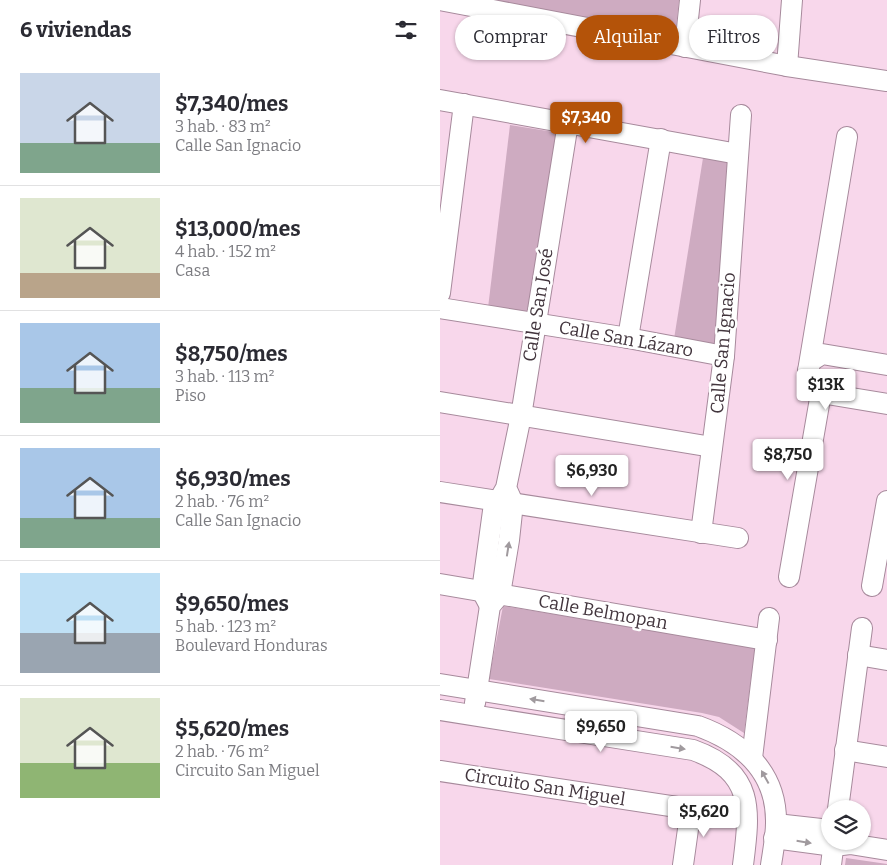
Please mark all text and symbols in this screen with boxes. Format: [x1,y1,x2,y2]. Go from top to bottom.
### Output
chip: Comprar [455,15,566,60]
chip: Alquilar [576,15,679,60]
chip: Filtros [689,15,778,60]
icon: filters [392,16,420,44]
text: 6 viviendas [20,17,132,43]
text: $7,340/mes [175,91,288,117]
icon: home [60,93,120,153]
pin: $7,340 [545,102,627,144]
text: $7,340 [561,108,611,127]
text: 3 hab. · 83 m² [175,117,271,136]
text: Calle San Ignacio [175,136,301,155]
text: $13,000/mes [175,216,301,242]
icon: home [60,218,120,278]
text: 4 hab. · 152 m² [175,242,276,261]
street label: Calle San José [518,247,558,363]
text: Casa [175,261,210,280]
street label: Calle San Ignacio [706,271,740,415]
street label: Calle San Lázaro [557,316,695,362]
text: $8,750/mes [175,341,288,367]
icon: home [60,343,120,403]
text: 3 hab. · 113 m² [175,367,274,386]
pin: $13K [796,368,856,411]
text: $13K [808,375,844,394]
text: Piso [175,386,206,405]
pin: $8,750 [747,438,829,481]
text: $8,750 [763,445,813,464]
pin: $6,930 [551,454,633,497]
text: $6,930 [566,461,618,480]
text: $6,930/mes [175,466,291,492]
icon: home [60,468,120,528]
text: 2 hab. · 76 m² [175,492,269,511]
text: Calle San Ignacio [175,511,301,530]
one-way arrow [504,540,512,556]
street label: Calle Belmopan [537,590,670,634]
text: $9,650/mes [175,591,289,617]
icon: home [60,593,120,653]
text: 5 hab. · 123 m² [175,617,276,636]
text: Boulevard Honduras [175,636,328,655]
one-way arrow [529,695,545,703]
pin: $9,650 [560,710,642,753]
text: $5,620/mes [175,716,289,742]
text: $9,650 [576,717,626,736]
icon: home [60,718,120,778]
text: 2 hab. · 76 m² [175,742,269,761]
one-way arrow [671,744,687,752]
text: Circuito San Miguel [175,761,320,780]
street label: Circuito San Miguel [463,763,627,811]
one-way arrow [760,771,769,784]
pin: $5,620 [663,796,745,838]
map controls [821,800,871,850]
button: layers [821,800,871,850]
text: $5,620 [679,802,729,821]
one-way arrow [796,838,812,846]

